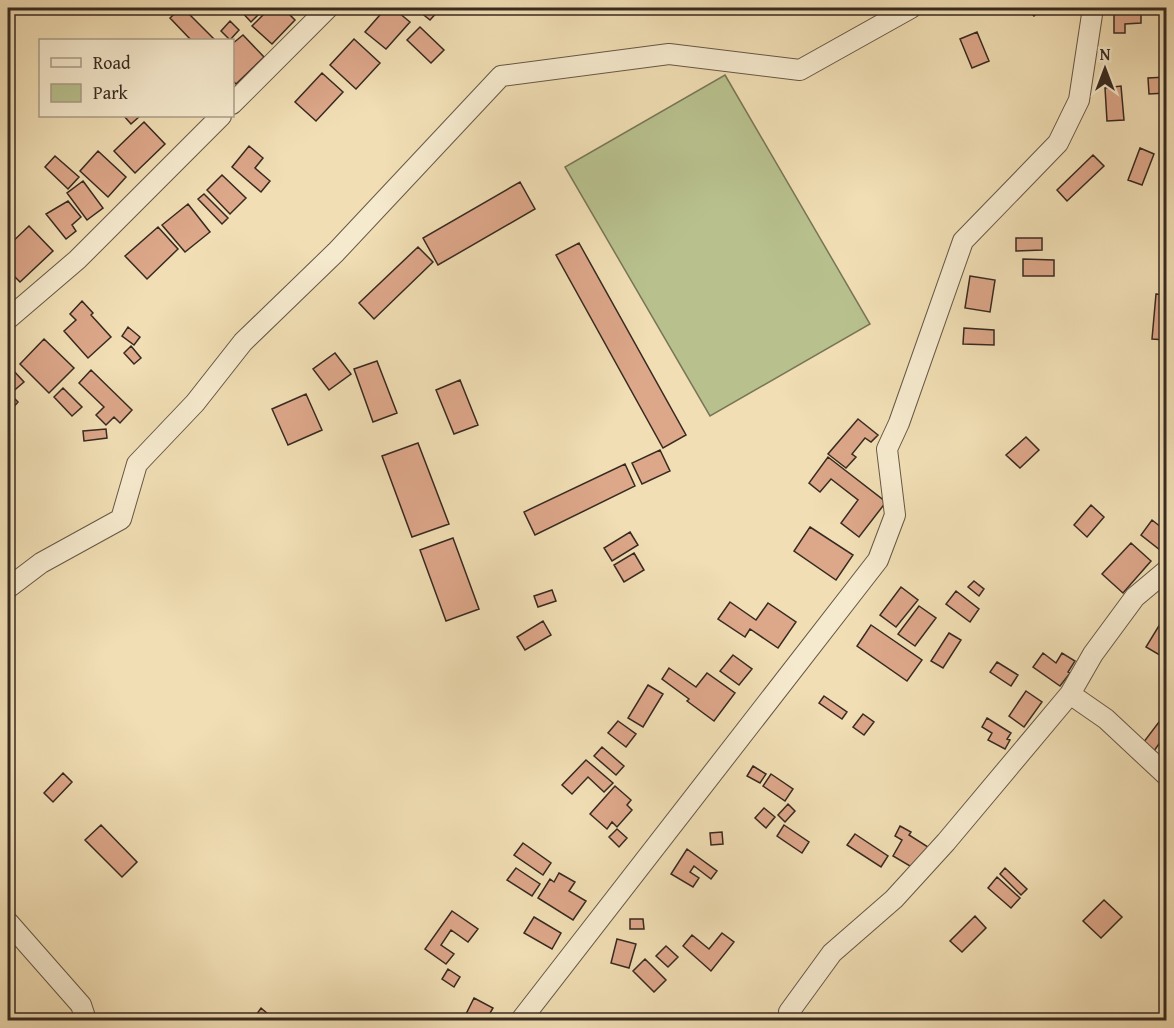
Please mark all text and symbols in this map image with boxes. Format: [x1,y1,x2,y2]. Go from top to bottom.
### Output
legend [39,39,234,117]
north arrow [1075,39,1135,99]
text: N [1100,42,1111,66]
text: Road [93,49,131,76]
text: Park [93,79,129,106]

